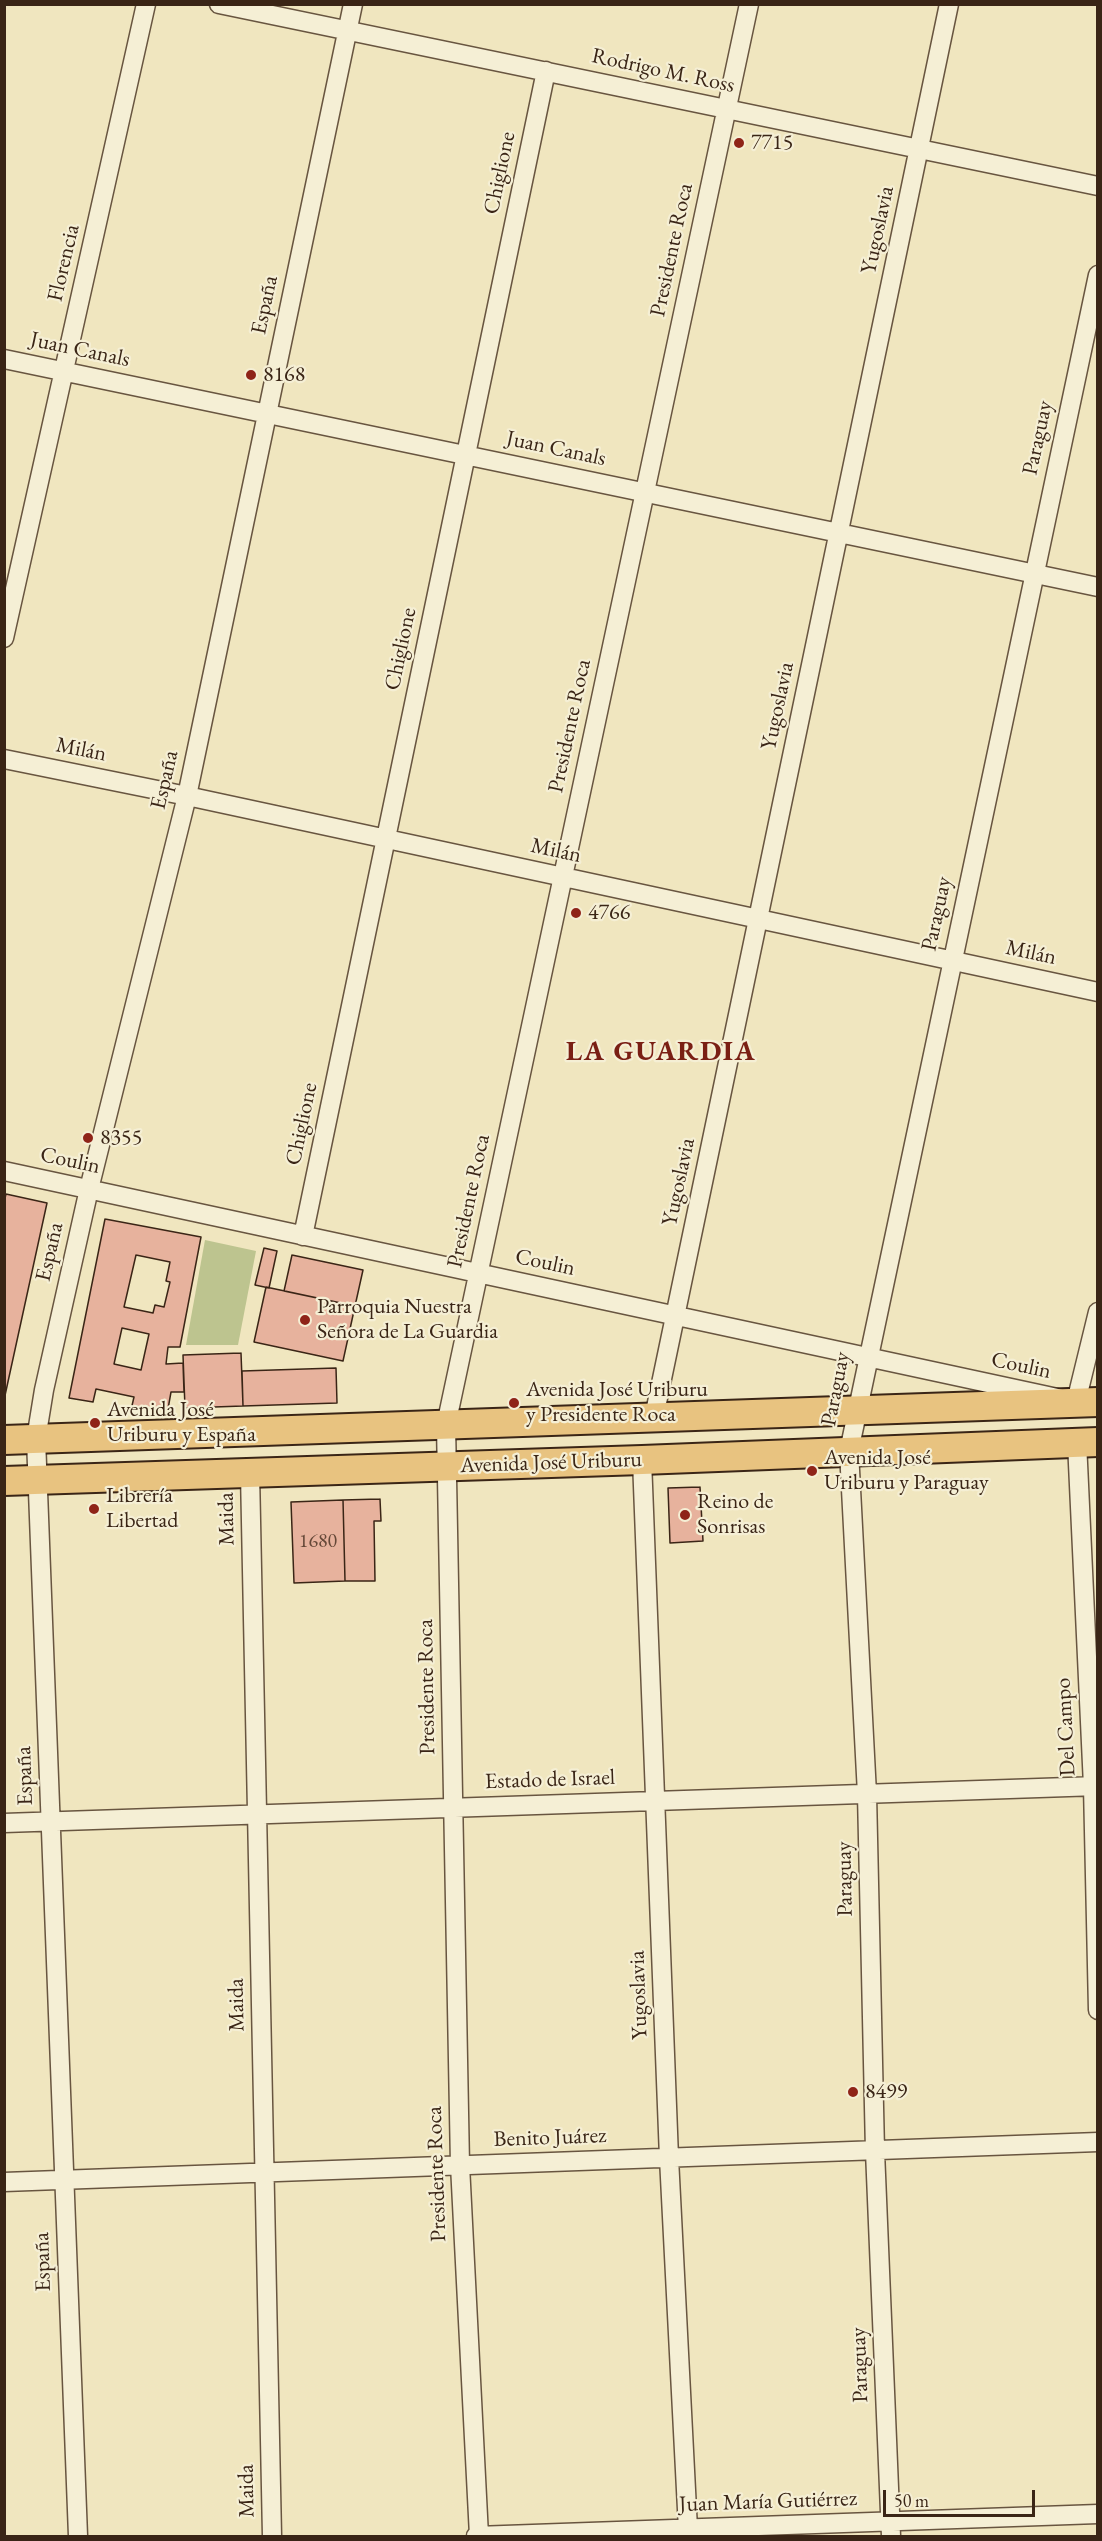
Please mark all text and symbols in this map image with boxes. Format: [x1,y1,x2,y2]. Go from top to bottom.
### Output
street label: Rodrigo M. Ross [589,43,737,99]
street label: Chiglione [478,129,522,217]
place label: 7715 [751,130,793,156]
marker: 7715 [732,136,746,150]
street label: Presidente Roca [645,181,699,319]
street label: Yugoslavia [856,184,900,276]
street label: Florencia [42,222,86,304]
street label: España [246,273,284,337]
street label: Juan Canals [28,327,132,373]
place label: 8168 [263,362,305,388]
marker: 8168 [244,368,258,382]
street label: Paraguay [1017,398,1059,478]
street label: Juan Canals [504,426,608,472]
street label: Chiglione [379,605,423,693]
street label: Presidente Roca [543,657,597,795]
street label: Yugoslavia [756,660,800,752]
street label: Milán [54,732,108,768]
street label: España [145,748,185,812]
street label: Milán [528,833,584,869]
street label: Paraguay [916,874,958,954]
place label: 4766 [588,900,630,926]
marker: 4766 [569,906,583,920]
street label: Milán [1003,935,1059,971]
district label: LA GUARDIA [566,1035,756,1069]
street label: Chiglione [280,1080,324,1168]
place label: 8355 [100,1125,142,1151]
marker: 8355 [81,1131,95,1145]
street label: Presidente Roca [442,1132,496,1270]
street label: Yugoslavia [657,1136,701,1228]
street label: Coulin [38,1142,102,1180]
street label: España [30,1220,70,1284]
street label: Coulin [513,1244,577,1282]
place label: Parroquia Nuestra Señora de La Guardia [317,1294,498,1346]
marker: Parroquia Nuestra Señora de La Guardia [298,1313,312,1327]
street label: Coulin [989,1347,1053,1385]
street label: Paraguay [816,1350,856,1428]
place label: Avenida José Uriburu y Presidente Roca [526,1377,708,1428]
marker: Avenida José Uriburu y Presidente Roca [507,1396,521,1410]
place label: Avenida José Uriburu y España [107,1397,256,1448]
marker: Avenida José Uriburu y España [88,1416,102,1430]
place label: Avenida José Uriburu y Paraguay [824,1445,989,1496]
street label: Avenida José Uriburu [460,1447,642,1479]
marker: Avenida José Uriburu y Paraguay [805,1464,819,1478]
place label: Librería Libertad [106,1483,178,1534]
place label: Reino de Sonrisas [697,1489,773,1540]
street label: Maida [213,1492,241,1546]
marker: Librería Libertad [87,1502,101,1516]
marker: Reino de Sonrisas [678,1508,692,1522]
house number: 1680 [299,1530,337,1554]
street label: Presidente Roca [413,1619,441,1755]
street label: Del Campo [1050,1677,1082,1777]
street label: España [11,1746,39,1806]
street label: Estado de Israel [484,1765,616,1795]
street label: Paraguay [831,1841,859,1917]
street label: Yugoslavia [624,1950,654,2040]
street label: Maida [223,1978,251,2032]
place label: 8499 [865,2079,907,2105]
marker: 8499 [846,2085,860,2099]
street label: Presidente Roca [421,2106,453,2242]
street label: Benito Juárez [493,2123,607,2153]
street label: España [29,2232,57,2292]
street label: Paraguay [845,2327,875,2403]
street label: Maida [233,2464,261,2518]
scale bar [886,2478,1038,2516]
street label: Juan María Gutiérrez [679,2486,857,2518]
text: 50 m [894,2489,929,2512]

